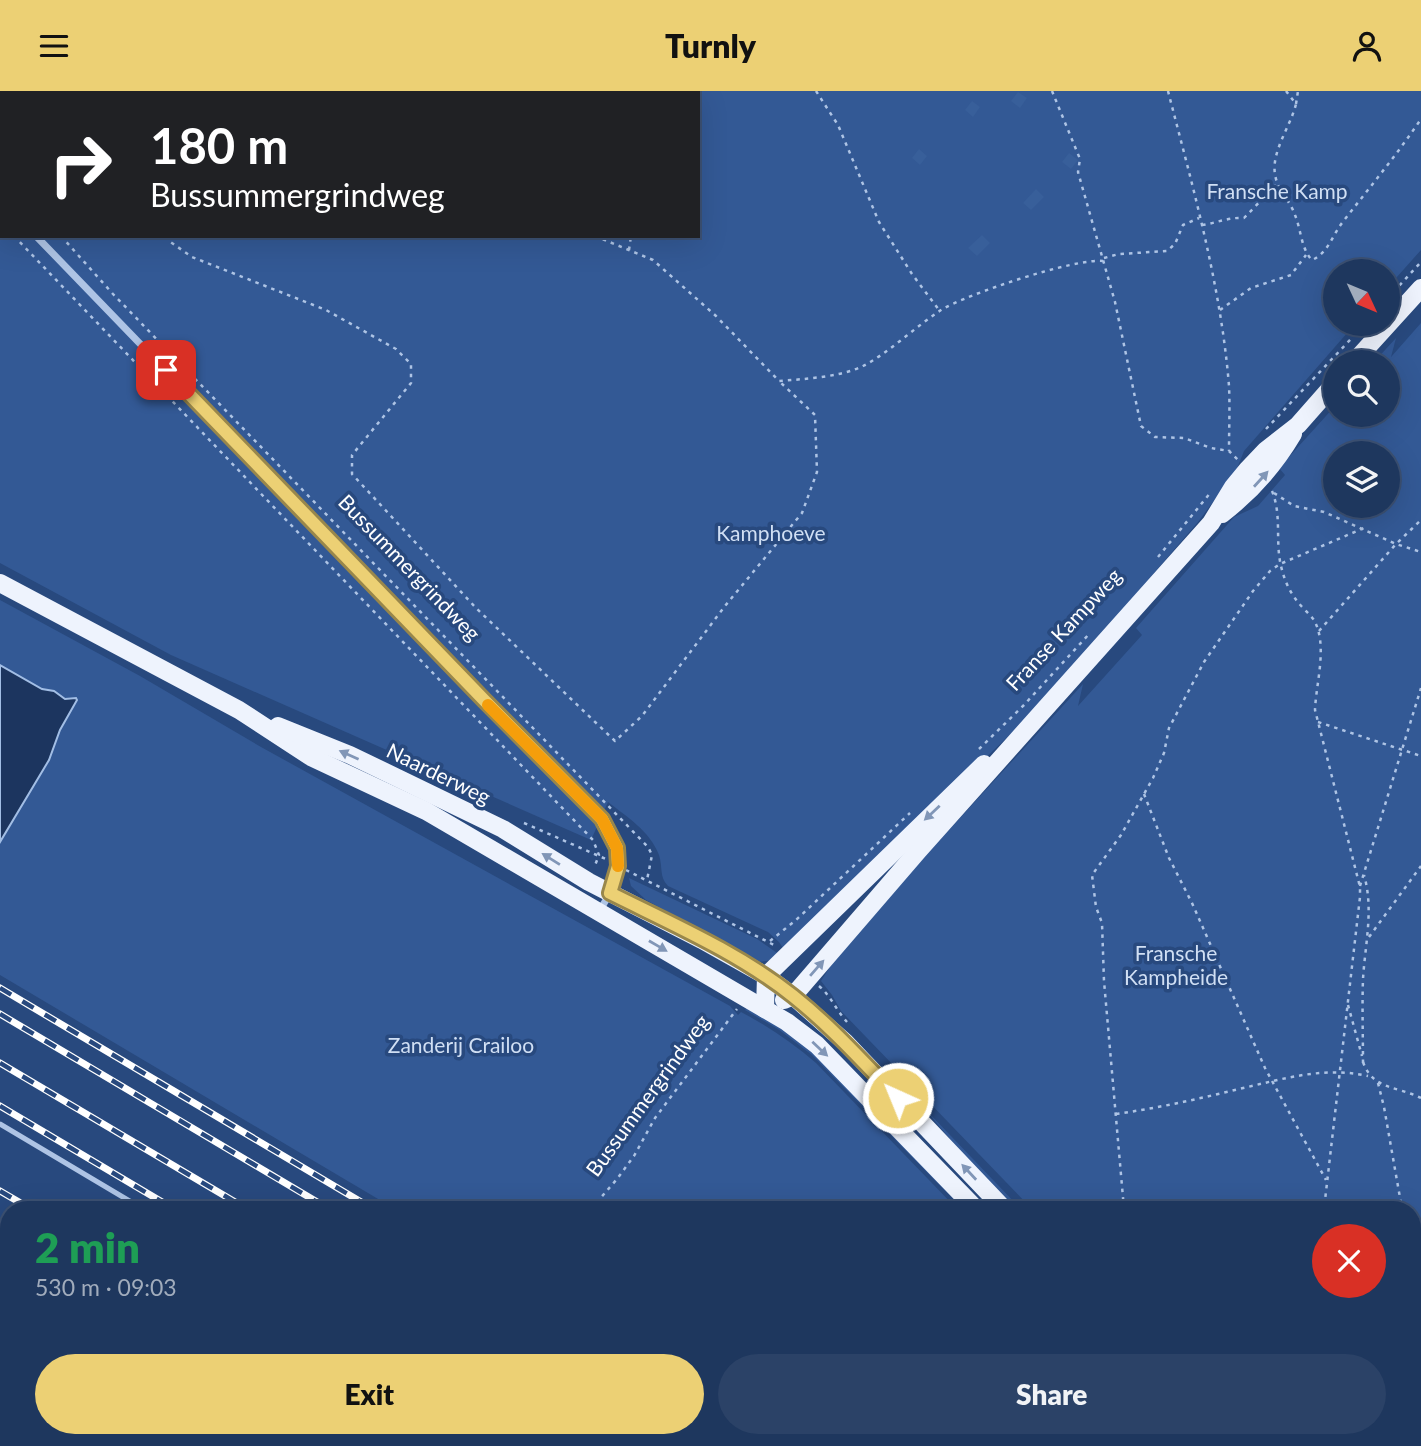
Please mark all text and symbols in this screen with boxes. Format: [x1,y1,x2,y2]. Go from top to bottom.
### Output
text: Turnly [665,26,756,65]
icon: menu [35,27,73,65]
icon: person [1348,27,1386,65]
text: 180 m [150,116,288,174]
icon: right [35,119,126,210]
text: Bussummergrindweg [150,175,445,214]
park label: Fransche Kamp [1206,178,1348,203]
north arrow [1323,259,1400,336]
map controls [1323,259,1400,518]
pin [136,340,196,400]
button: search [1323,350,1400,427]
icon: arrive [147,351,185,389]
button: layers [1323,441,1400,518]
one-way arrow [1253,470,1269,488]
street label: Bussummergrindweg [334,489,486,645]
park label: Kamphoeve [716,520,826,545]
street label: Franse Kampweg [1000,563,1126,695]
street label: Naarderweg [383,737,495,809]
one-way arrow [339,749,359,761]
one-way arrow [924,804,941,820]
one-way arrow [541,852,561,865]
one-way arrow [648,940,667,953]
park label: Fransche Kampheide [1124,940,1228,989]
one-way arrow [809,959,824,976]
street label: Bussummergrindweg [580,1009,714,1181]
park label: Zanderij Crailoo [388,1032,534,1057]
one-way arrow [811,1040,828,1056]
position arrow [861,1061,935,1135]
one-way arrow [961,1164,977,1181]
text: 2 min [35,1222,140,1272]
button: close [1312,1224,1386,1298]
text: 530 m · 09:03 [35,1273,177,1301]
button: Exit [35,1354,704,1434]
button: Share [718,1354,1386,1434]

